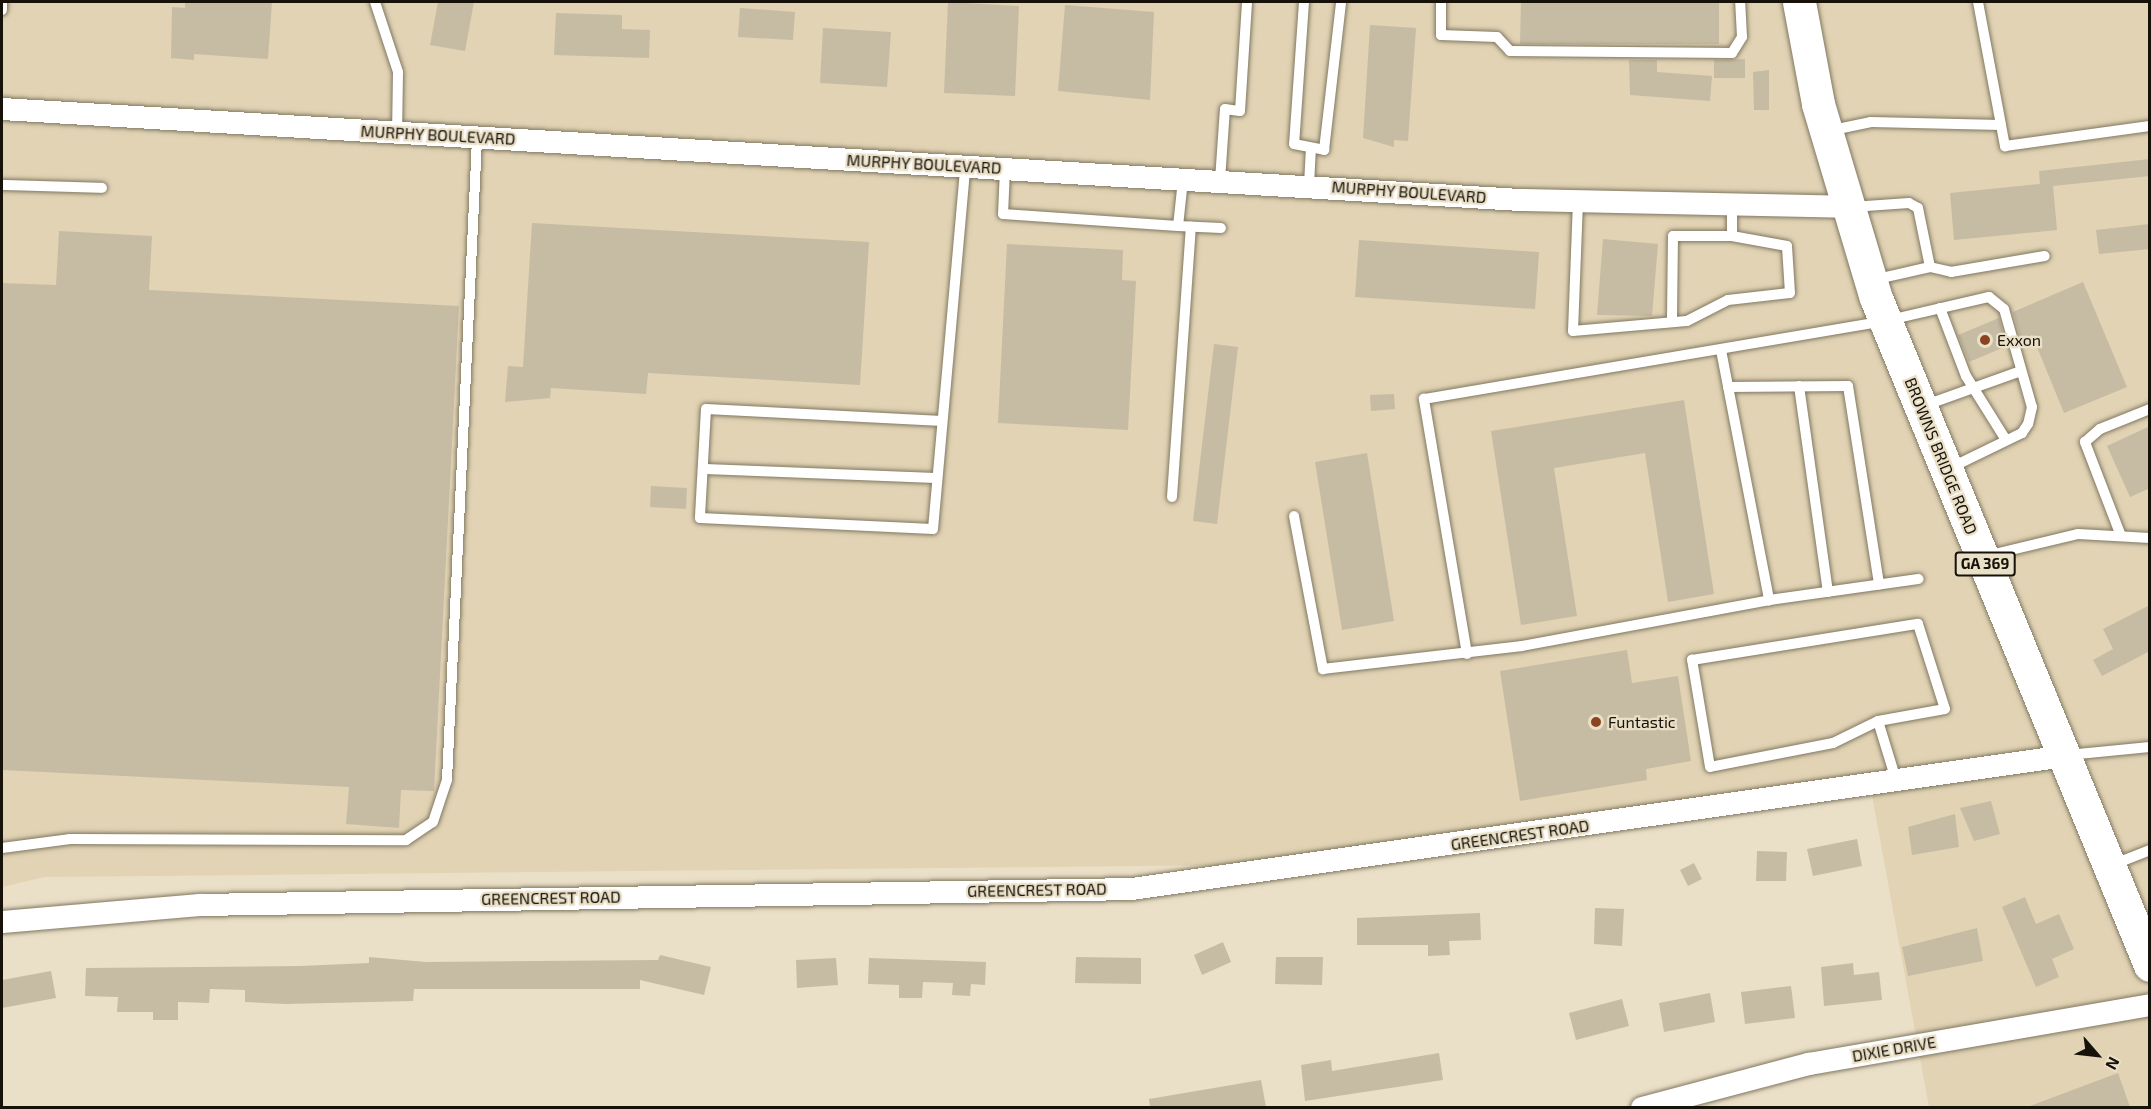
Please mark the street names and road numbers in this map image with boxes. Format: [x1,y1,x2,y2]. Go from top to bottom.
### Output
street label: MURPHY BOULEVARD [360,121,516,149]
street label: MURPHY BOULEVARD [846,150,1002,178]
street label: MURPHY BOULEVARD [1331,177,1487,207]
street label: BROWNS BRIDGE ROAD [1901,375,1981,537]
road number: GA 369 [1954,552,2016,576]
street label: GREENCREST ROAD [1449,816,1591,854]
street label: GREENCREST ROAD [967,879,1107,901]
street label: GREENCREST ROAD [481,887,621,909]
street label: DIXIE DRIVE [1851,1032,1937,1066]

